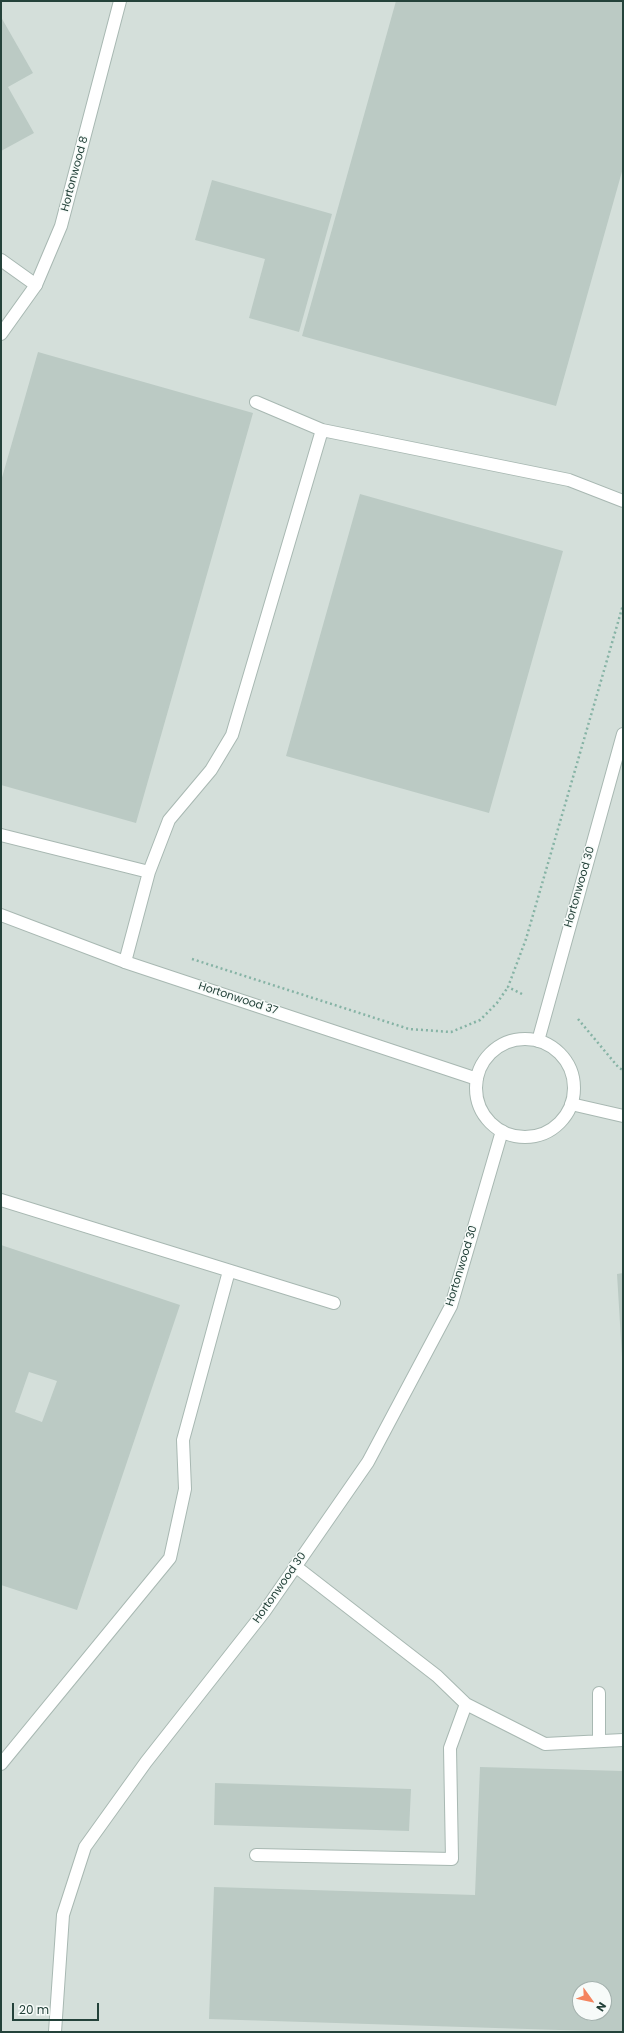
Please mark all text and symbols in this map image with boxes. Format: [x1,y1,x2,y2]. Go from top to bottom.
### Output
street label: Hortonwood 8 [59,135,91,213]
street label: Hortonwood 30 [562,845,598,929]
street label: Hortonwood 37 [197,980,279,1018]
street label: Hortonwood 30 [443,1224,481,1308]
street label: Hortonwood 30 [251,1550,309,1626]
north arrow [572,1981,612,2021]
scale bar [14,1995,101,2021]
text: N [592,1999,610,2015]
text: 20 m [19,2001,49,2018]

